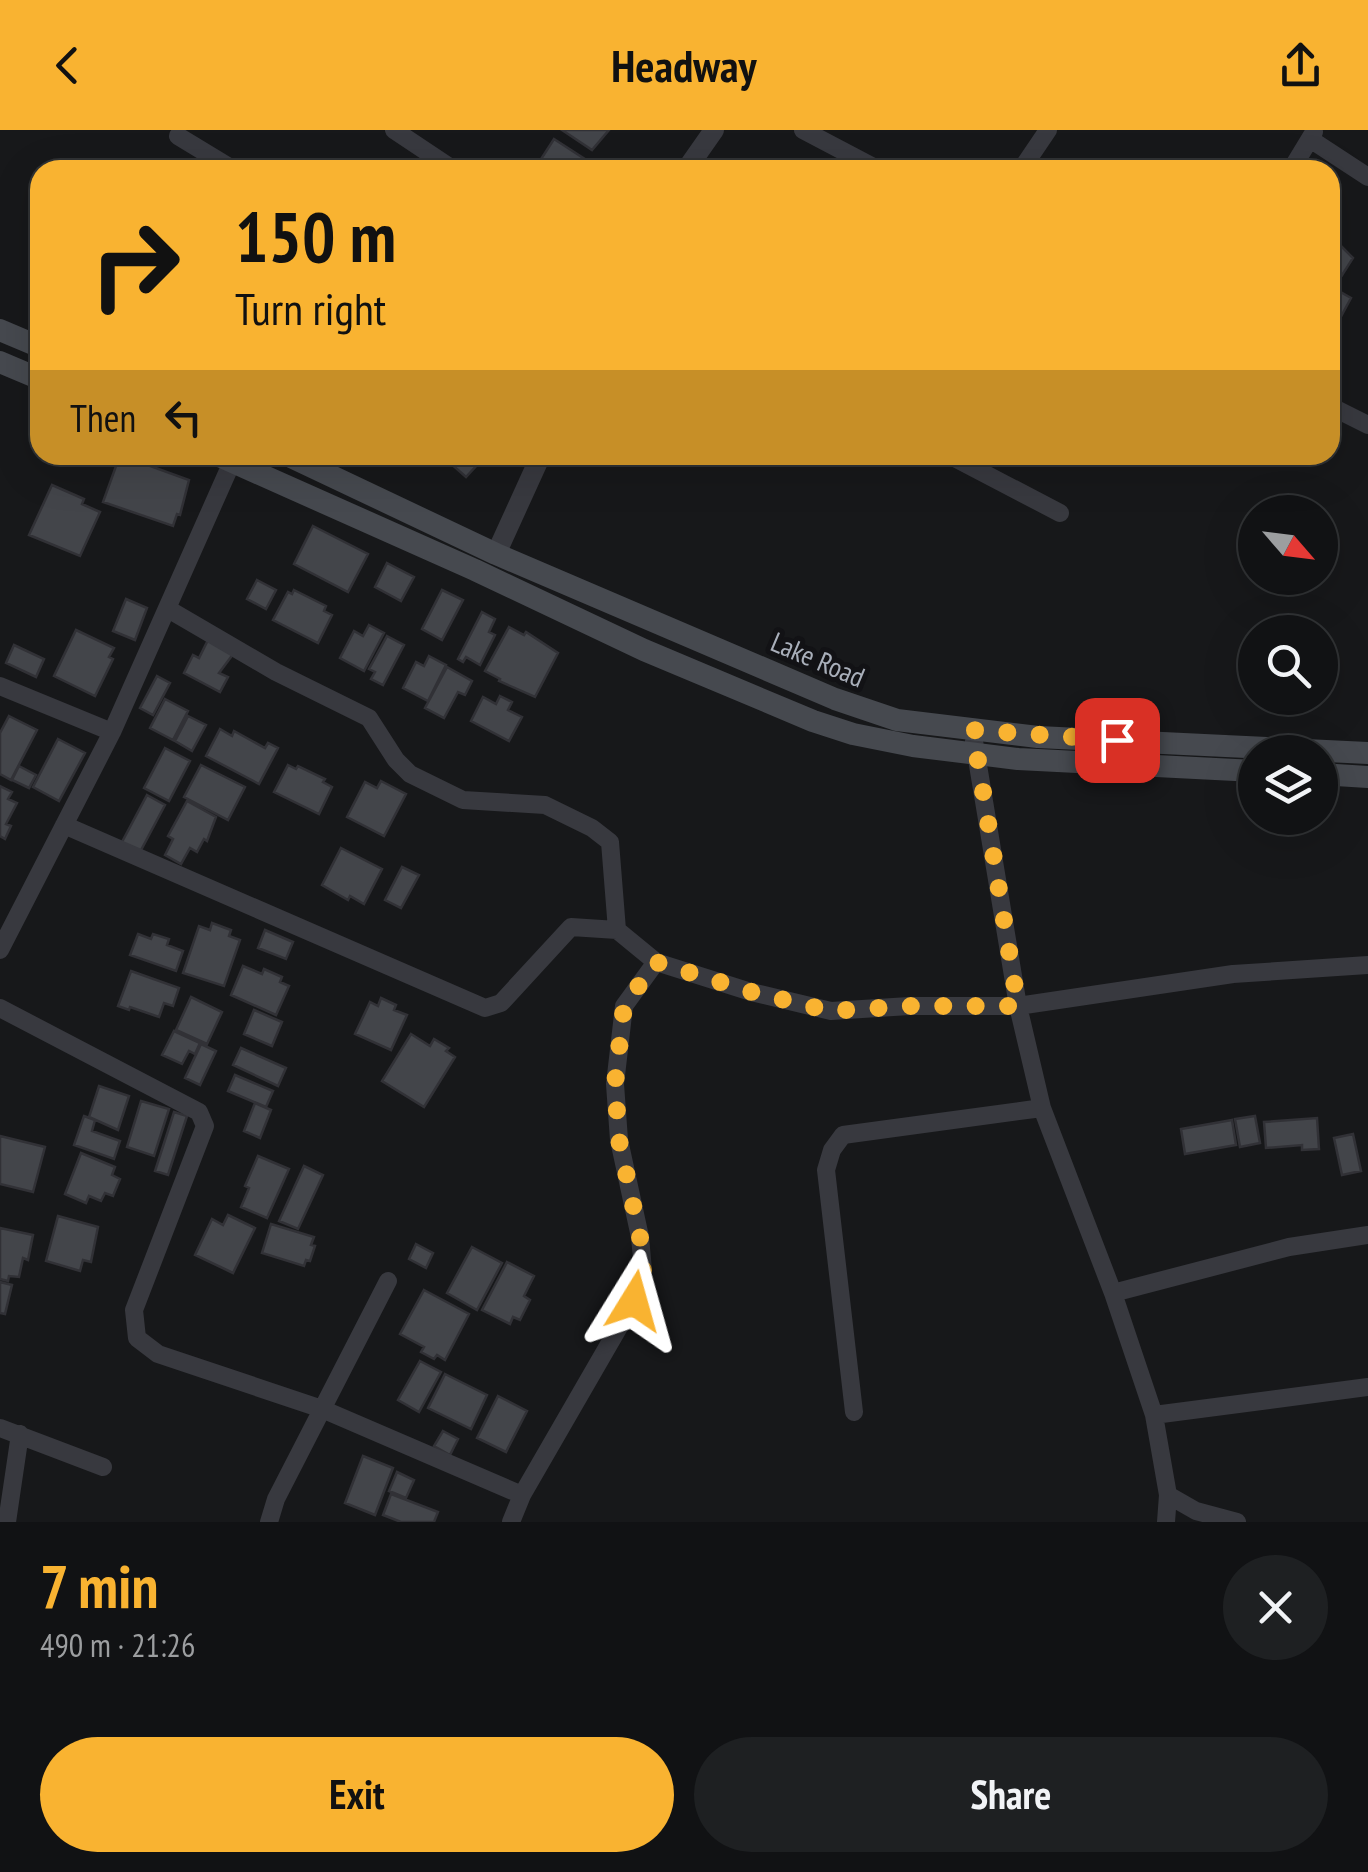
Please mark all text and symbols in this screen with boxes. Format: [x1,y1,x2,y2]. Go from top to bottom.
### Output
text: Headway [611,36,757,94]
icon: back [40,38,95,93]
icon: share [1273,38,1328,93]
text: 150 m [235,191,396,281]
icon: right [70,200,200,330]
text: Turn right [235,279,386,337]
icon: left [156,390,211,445]
text: Then [70,393,136,442]
north arrow [1238,495,1338,595]
map controls [1238,495,1338,835]
button: search [1238,615,1338,715]
street label: Lake Road [766,623,870,695]
pin [1075,698,1160,783]
icon: arrive [1090,713,1145,768]
button: layers [1238,735,1338,835]
position arrow [582,1249,686,1353]
text: 7 min [40,1547,159,1625]
button: close [1223,1555,1328,1660]
text: 490 m · 21:26 [40,1624,195,1666]
button: Exit [40,1737,674,1852]
button: Share [694,1737,1328,1852]

